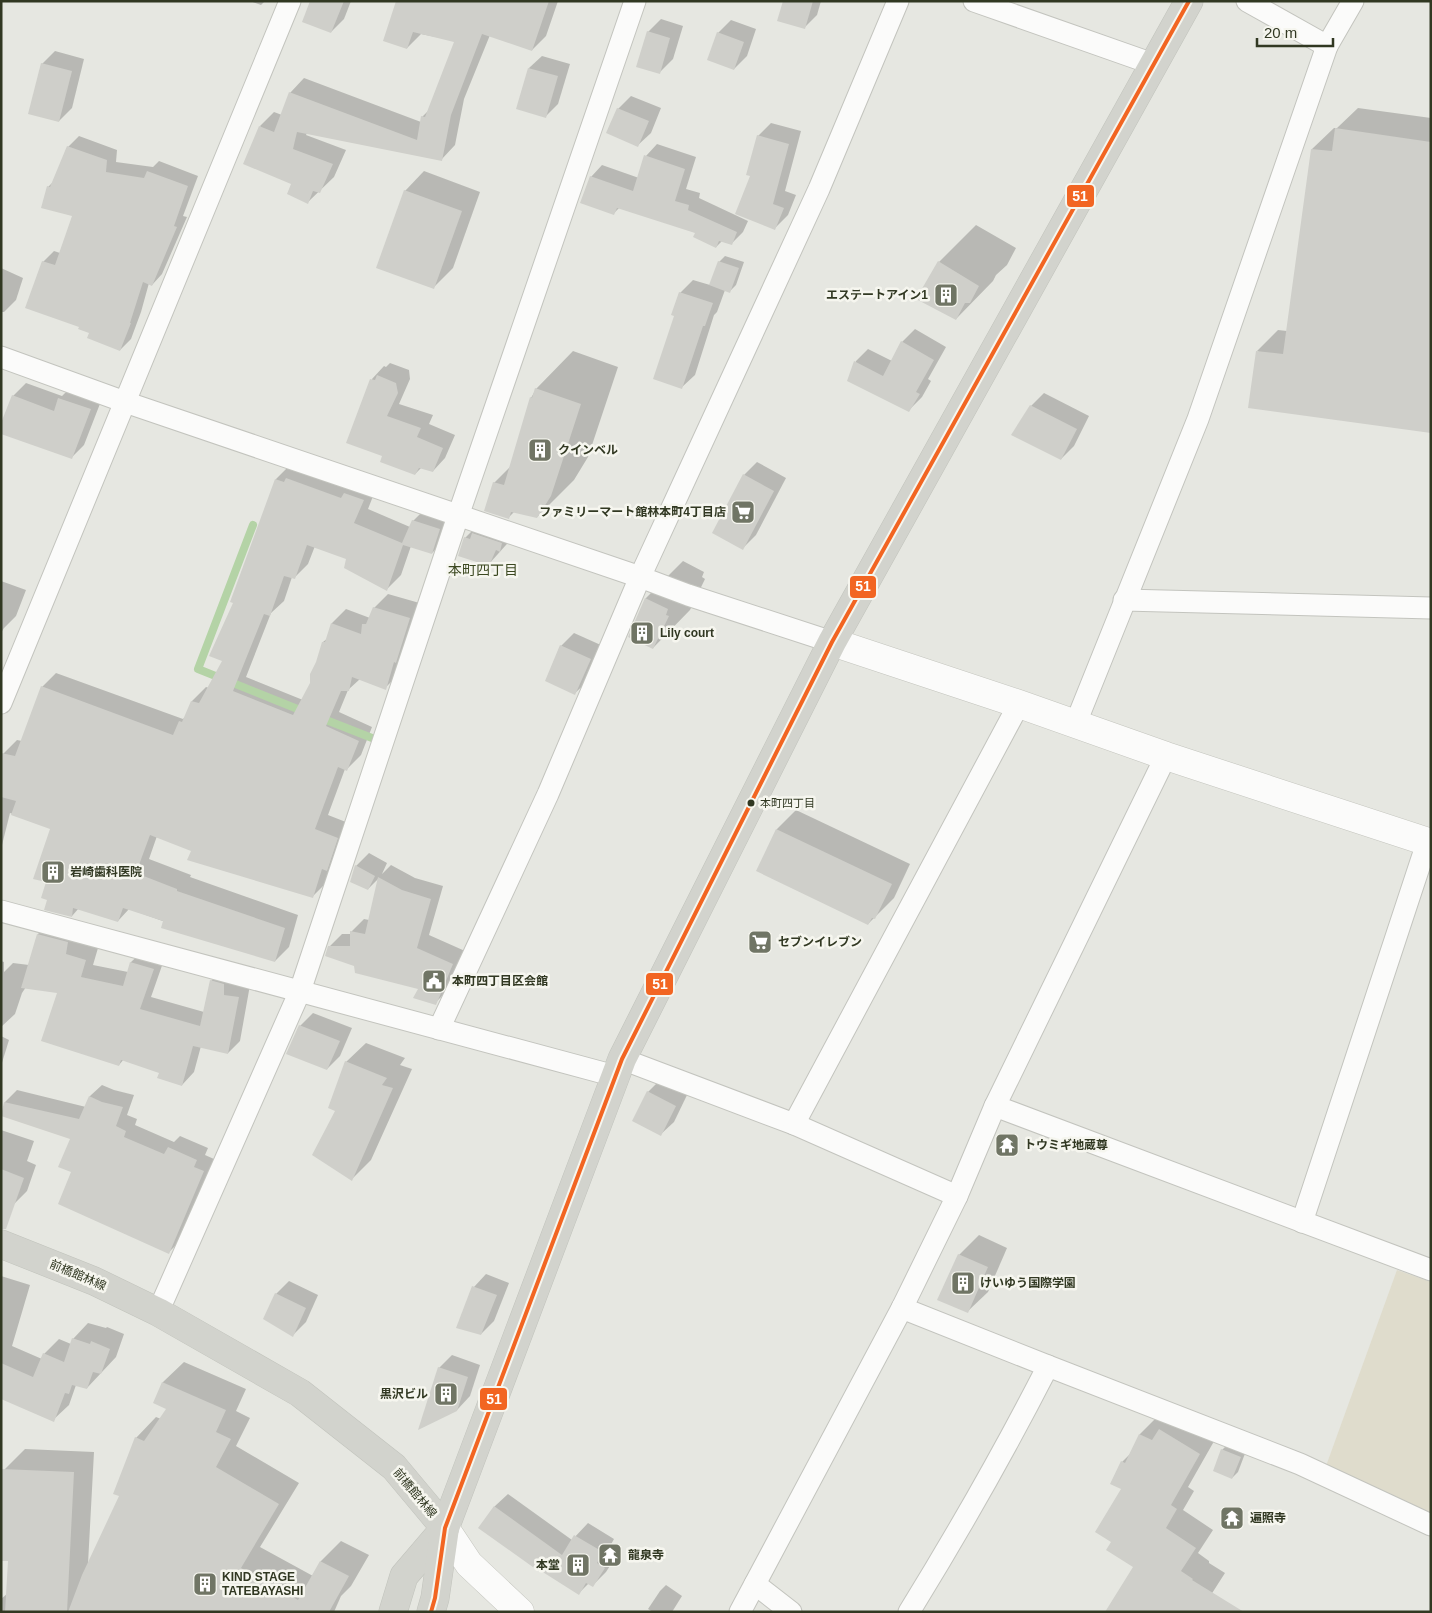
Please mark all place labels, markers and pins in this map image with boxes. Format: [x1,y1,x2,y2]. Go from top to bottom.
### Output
building icon: エステートアイン1 [933,282,959,308]
place label: エステートアイン1 [826,288,928,302]
building icon: クインベル [527,437,553,463]
place label: クインベル [558,443,618,457]
supermarket icon: ファミリーマート館林本町4丁目店 [730,499,756,525]
place label: ファミリーマート館林本町4丁目店 [539,505,726,519]
building icon: Lily court [629,620,655,646]
place label: Lily court [660,626,714,640]
place label: 本町四丁目 [760,797,815,809]
marker: 本町四丁目 [746,798,756,808]
building icon: 岩崎歯科医院 [40,859,66,885]
place label: 岩崎歯科医院 [70,865,142,879]
supermarket icon: セブンイレブン [747,929,773,955]
place label: セブンイレブン [778,935,862,949]
public building icon: 本町四丁目区会館 [421,968,447,994]
place label: 本町四丁目区会館 [452,974,548,988]
temple icon: トウミギ地蔵尊 [994,1132,1020,1158]
place label: トウミギ地蔵尊 [1024,1138,1108,1152]
building icon: けいゆう国際学園 [950,1270,976,1296]
place label: けいゆう国際学園 [980,1276,1076,1290]
building icon: 黒沢ビル [433,1381,459,1407]
place label: 黒沢ビル [380,1387,428,1401]
temple icon: 遍照寺 [1219,1505,1245,1531]
place label: 遍照寺 [1250,1511,1286,1525]
temple icon: 龍泉寺 [597,1542,623,1568]
place label: 龍泉寺 [628,1548,664,1562]
building icon: 本堂 [565,1552,591,1578]
place label: 本堂 [536,1558,560,1572]
place label: KIND STAGE TATEBAYASHI [222,1570,303,1598]
building icon: KIND STAGE TATEBAYASHI [192,1571,218,1597]

